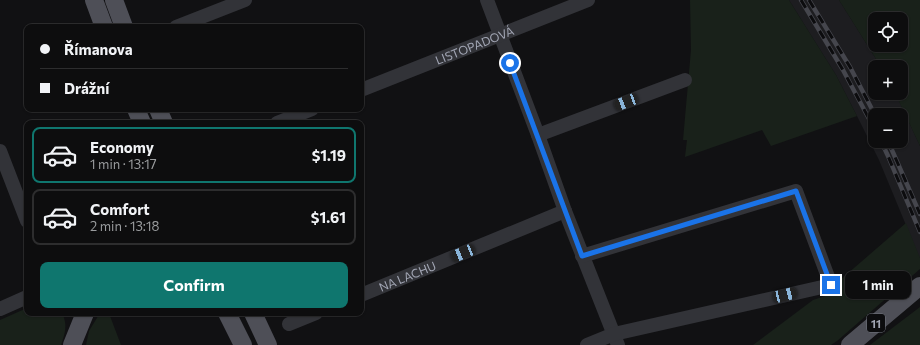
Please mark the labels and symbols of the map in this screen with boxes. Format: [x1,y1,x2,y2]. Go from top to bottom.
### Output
street label: LISTOPADOVÁ [433,23,516,67]
route start [501,54,519,72]
car [613,92,639,112]
car [450,243,476,263]
street label: NA LACHU [377,258,438,294]
callout: 1 min [845,271,911,299]
route end [822,276,840,294]
car [772,286,798,304]
road number: 11 [867,314,885,332]

